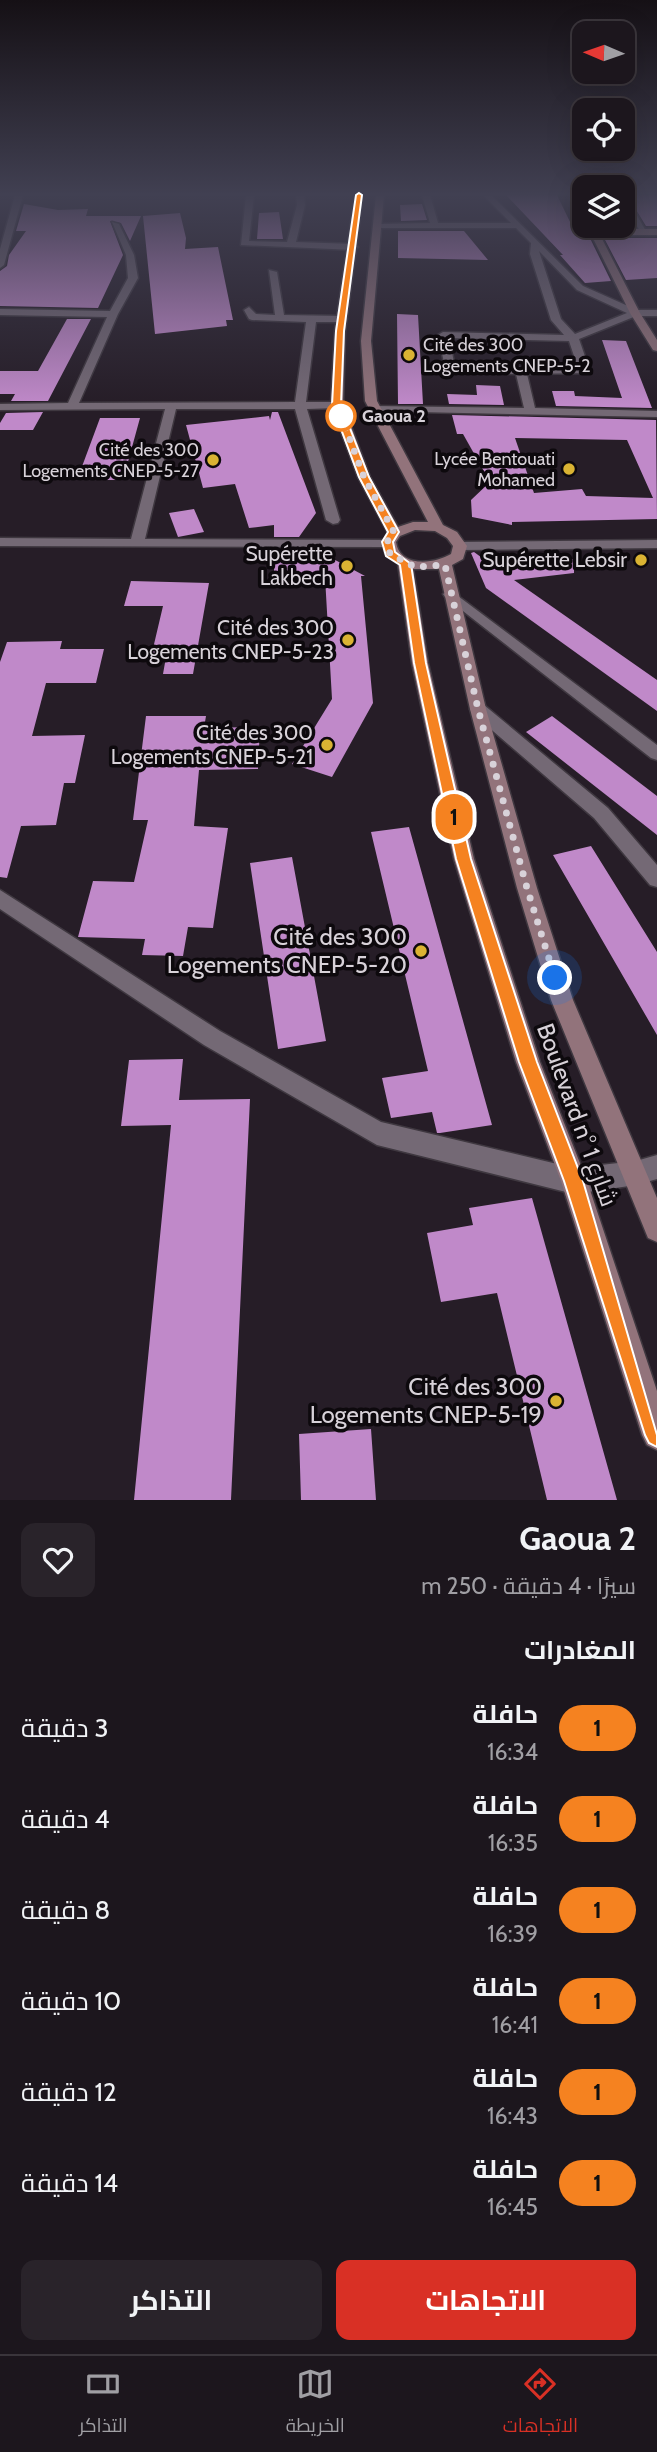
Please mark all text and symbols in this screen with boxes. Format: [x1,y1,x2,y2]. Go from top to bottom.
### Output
north arrow [572,21,635,84]
map controls [572,21,635,238]
button: locate [572,98,635,161]
button: layers [572,175,635,238]
place label: Cité des 300 Logements CNEP-5-2 [423,334,591,377]
marker: Cité des 300 Logements CNEP-5-2 [401,347,417,363]
marker: Gaoua 2 [326,401,356,431]
place label: Gaoua 2 [362,405,426,427]
place label: Cité des 300 Logements CNEP-5-27 [22,439,199,482]
place label: Lycée Bentouati Mohamed [434,448,555,491]
marker: Cité des 300 Logements CNEP-5-27 [205,452,221,468]
marker: Lycée Bentouati Mohamed [561,461,577,477]
place label: Supérette Lakbech [245,541,333,590]
place label: Supérette Lebsir [482,547,627,572]
marker: Supérette Lebsir [633,552,649,568]
marker: Supérette Lakbech [339,558,355,574]
place label: Cité des 300 Logements CNEP-5-23 [127,615,334,664]
marker: Cité des 300 Logements CNEP-5-23 [340,632,356,648]
place label: Cité des 300 Logements CNEP-5-21 [111,720,313,769]
marker: Cité des 300 Logements CNEP-5-21 [319,737,335,753]
line badge: 1 [431,794,477,840]
text: 1 [450,802,458,831]
place label: Cité des 300 Logements CNEP-5-20 [167,922,407,979]
marker: Cité des 300 Logements CNEP-5-20 [413,943,429,959]
your location [537,960,572,995]
street label: Boulevard n° شارع 1 [529,1019,624,1211]
place label: Cité des 300 Logements CNEP-5-19 [310,1372,542,1429]
marker: Cité des 300 Logements CNEP-5-19 [548,1393,564,1409]
text: Gaoua 2 [519,1518,636,1558]
button: heart [21,1523,95,1597]
text: سيرًا · 4 دقيقة · 250 m [421,1572,636,1600]
text: المغادرات [524,1634,636,1666]
text: حافلة [473,1698,538,1730]
text: 3 دقيقة [21,1712,109,1744]
text: 1 [593,1713,602,1742]
text: 16:34 [487,1738,538,1766]
text: حافلة [473,1789,538,1821]
text: 4 دقيقة [21,1803,110,1835]
text: 1 [593,1804,602,1833]
text: 16:35 [488,1829,538,1857]
text: حافلة [473,1880,538,1912]
text: 8 دقيقة [21,1894,110,1926]
text: 1 [593,1895,602,1924]
text: 16:39 [487,1920,538,1948]
text: حافلة [473,1971,538,2003]
text: 10 دقيقة [21,1985,121,2017]
text: 1 [593,1986,602,2015]
text: 16:41 [492,2011,538,2039]
text: حافلة [473,2062,538,2094]
text: 12 دقيقة [21,2076,117,2108]
text: 1 [593,2077,602,2106]
text: 16:43 [487,2102,538,2130]
text: حافلة [473,2153,538,2185]
text: 14 دقيقة [21,2167,118,2199]
text: 1 [593,2168,602,2197]
text: 16:45 [487,2193,538,2221]
button: التذاكر [21,2260,322,2340]
button: الاتجاهات [336,2260,636,2340]
tab: التذاكر [79,2365,128,2443]
tab: الخريطة [286,2365,345,2443]
tab: الاتجاهات [503,2365,578,2443]

